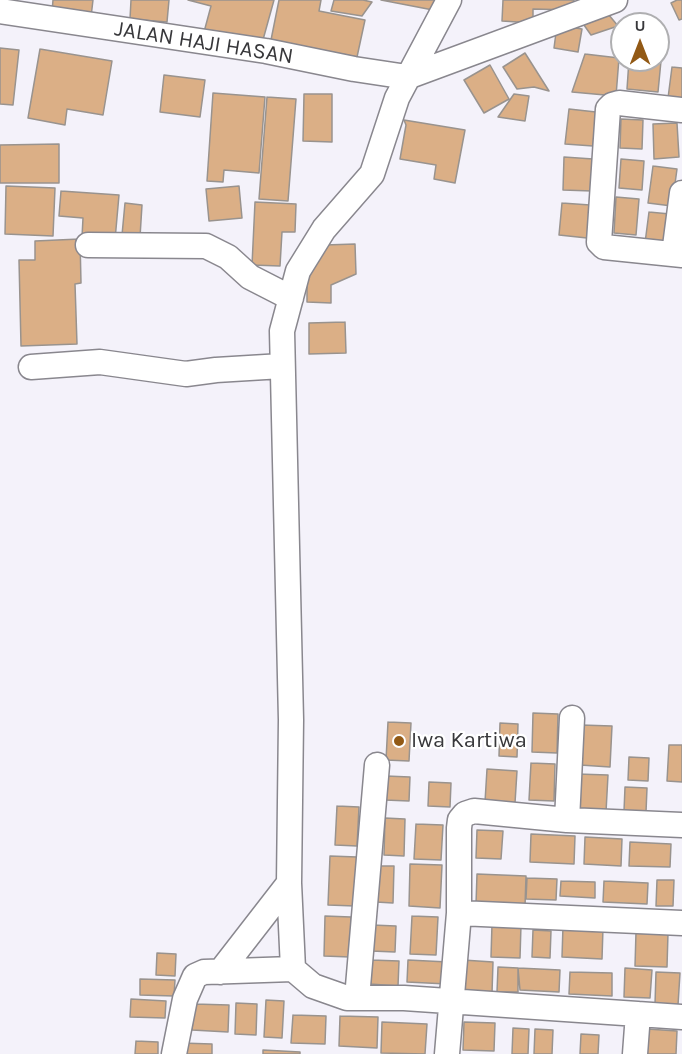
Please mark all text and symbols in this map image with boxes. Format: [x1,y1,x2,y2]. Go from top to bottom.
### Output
north arrow [610,12,670,72]
street label: JALAN HAJI HASAN [113,16,295,70]
text: U [634,16,646,35]
place label: Iwa Kartiwa [411,728,527,754]
marker: Iwa Kartiwa [392,734,406,748]

